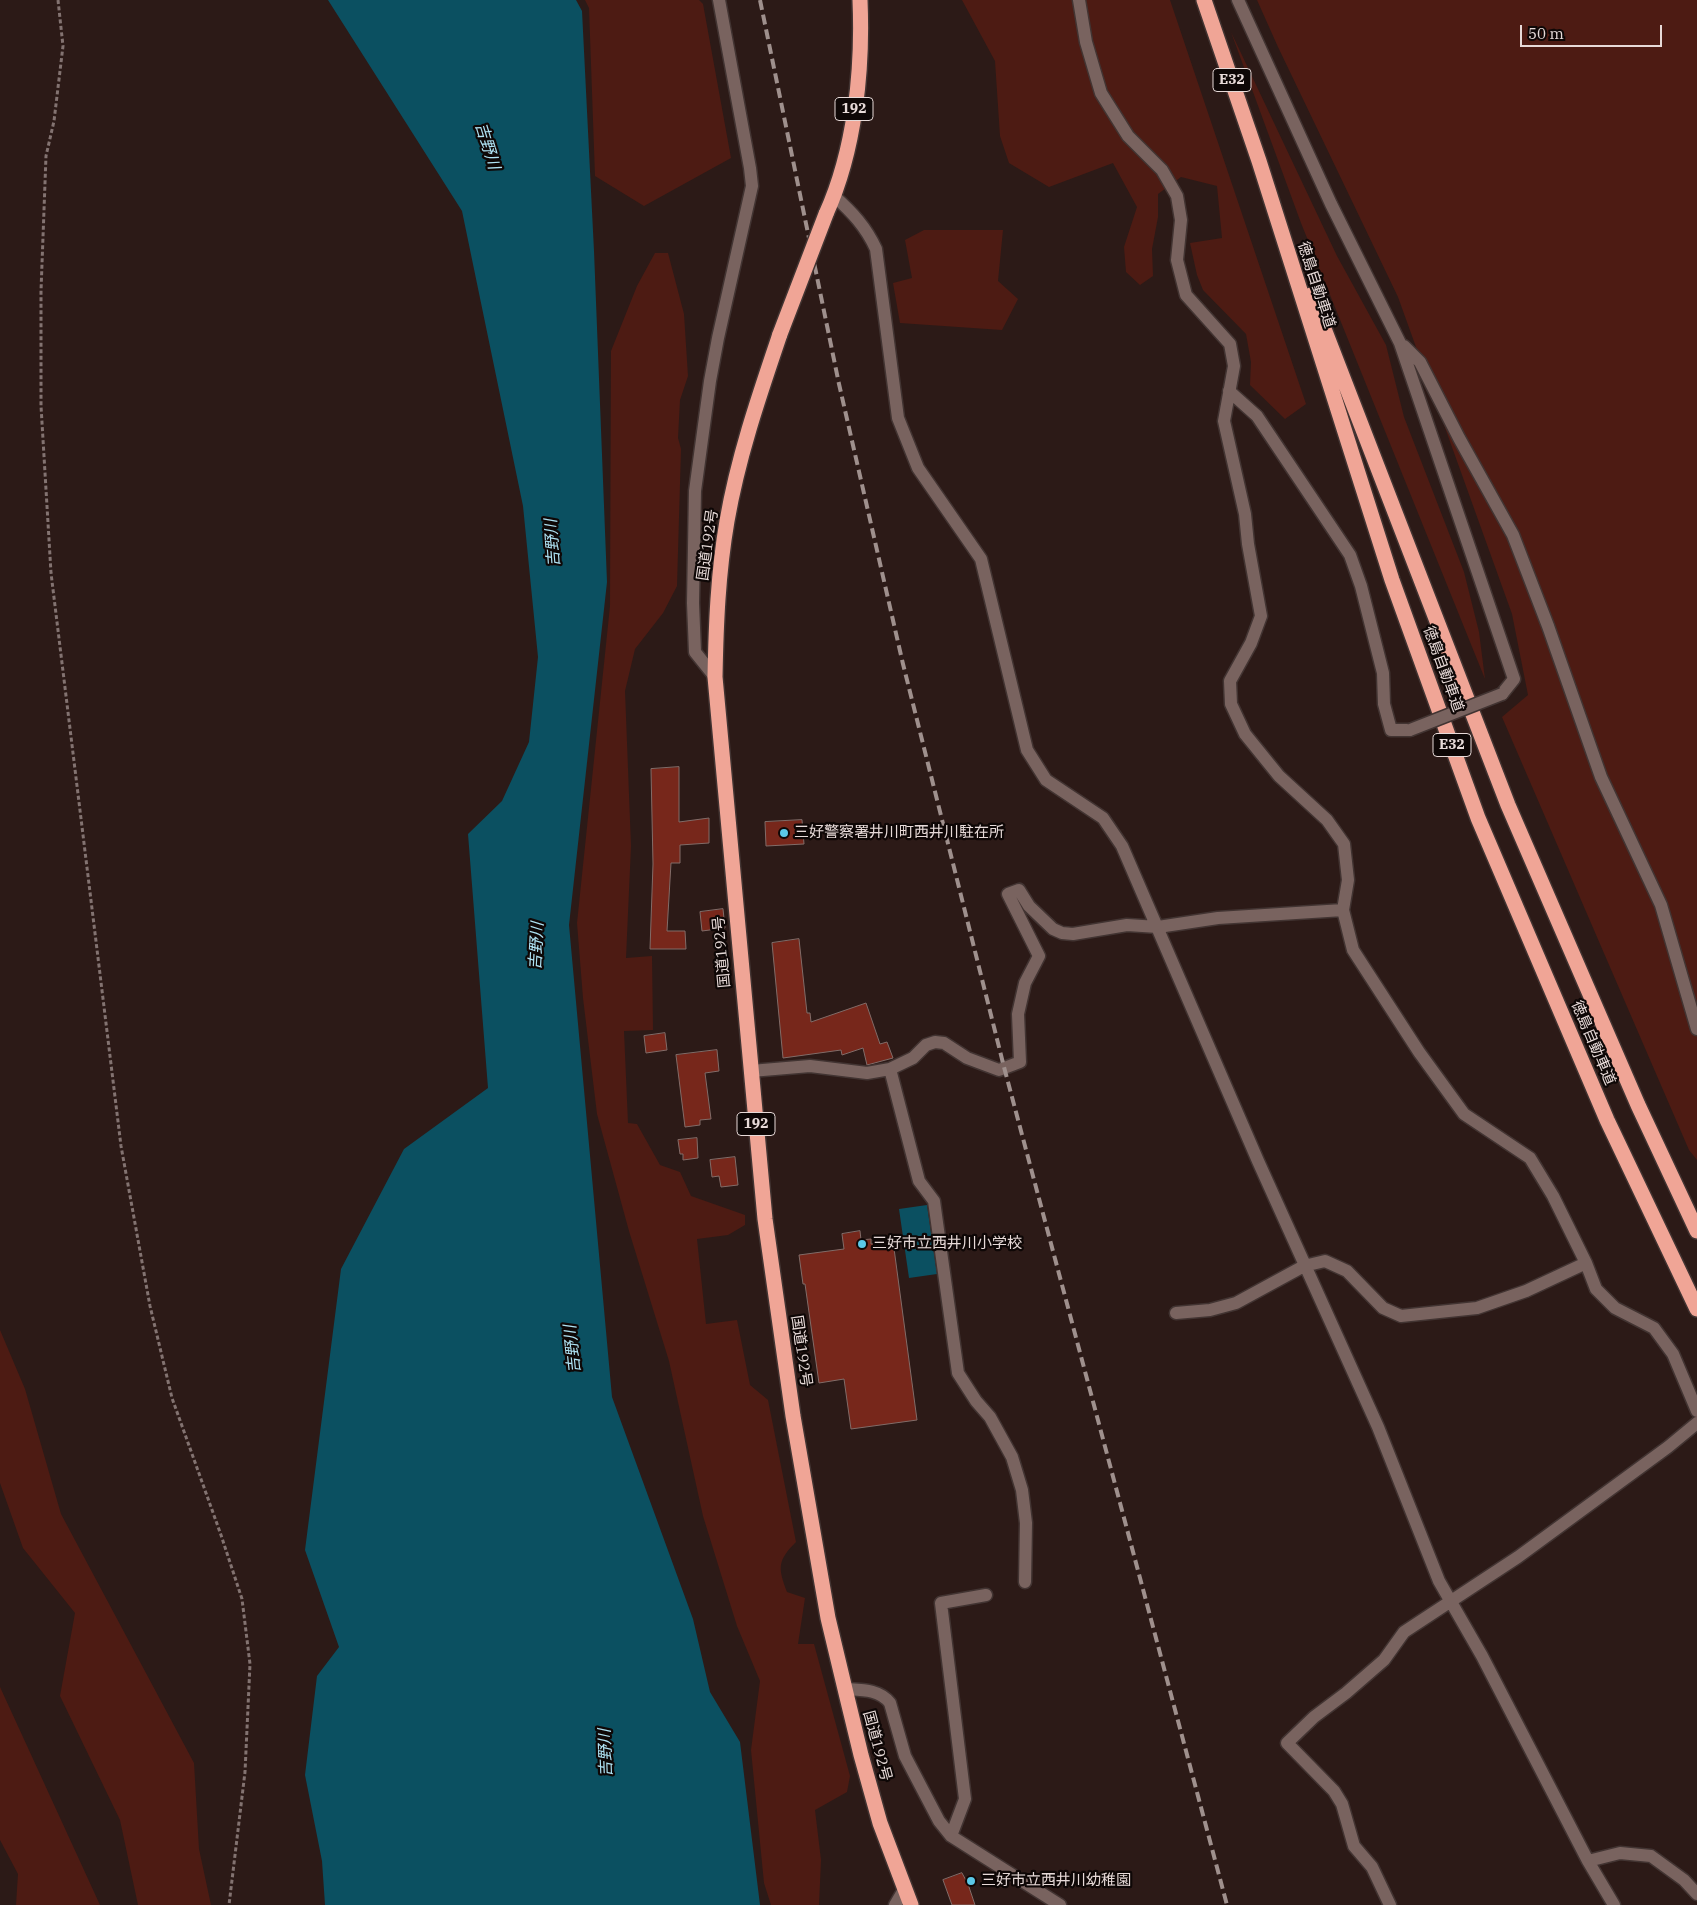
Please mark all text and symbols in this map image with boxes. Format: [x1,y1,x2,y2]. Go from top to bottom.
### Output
scale bar [1522,15,1664,47]
text: 50 m [1528,24,1564,43]
road number: E32 [1213,68,1251,92]
road number: 192 [835,98,873,120]
water label: 吉野川 [471,120,503,172]
street label: 徳島自動車道 [1294,239,1338,331]
street label: 国道192号 [694,508,722,582]
water label: 吉野川 [542,518,564,568]
street label: 徳島自動車道 [1419,624,1467,714]
road number: E32 [1433,734,1471,756]
place label: 三好警察署井川町西井川駐在所 [794,824,1004,842]
marker: 三好警察署井川町西井川駐在所 [778,827,790,839]
street label: 国道192号 [710,915,734,989]
water label: 吉野川 [526,922,548,970]
street label: 徳島自動車道 [1567,998,1619,1088]
road number: 192 [737,1112,775,1136]
place label: 三好市立西井川小学校 [872,1235,1022,1253]
marker: 三好市立西井川小学校 [856,1238,868,1250]
street label: 国道192号 [787,1314,815,1388]
water label: 吉野川 [561,1324,585,1374]
street label: 国道192号 [859,1709,895,1783]
water label: 吉野川 [596,1729,616,1777]
place label: 三好市立西井川幼稚園 [981,1872,1131,1890]
marker: 三好市立西井川幼稚園 [965,1875,977,1887]

